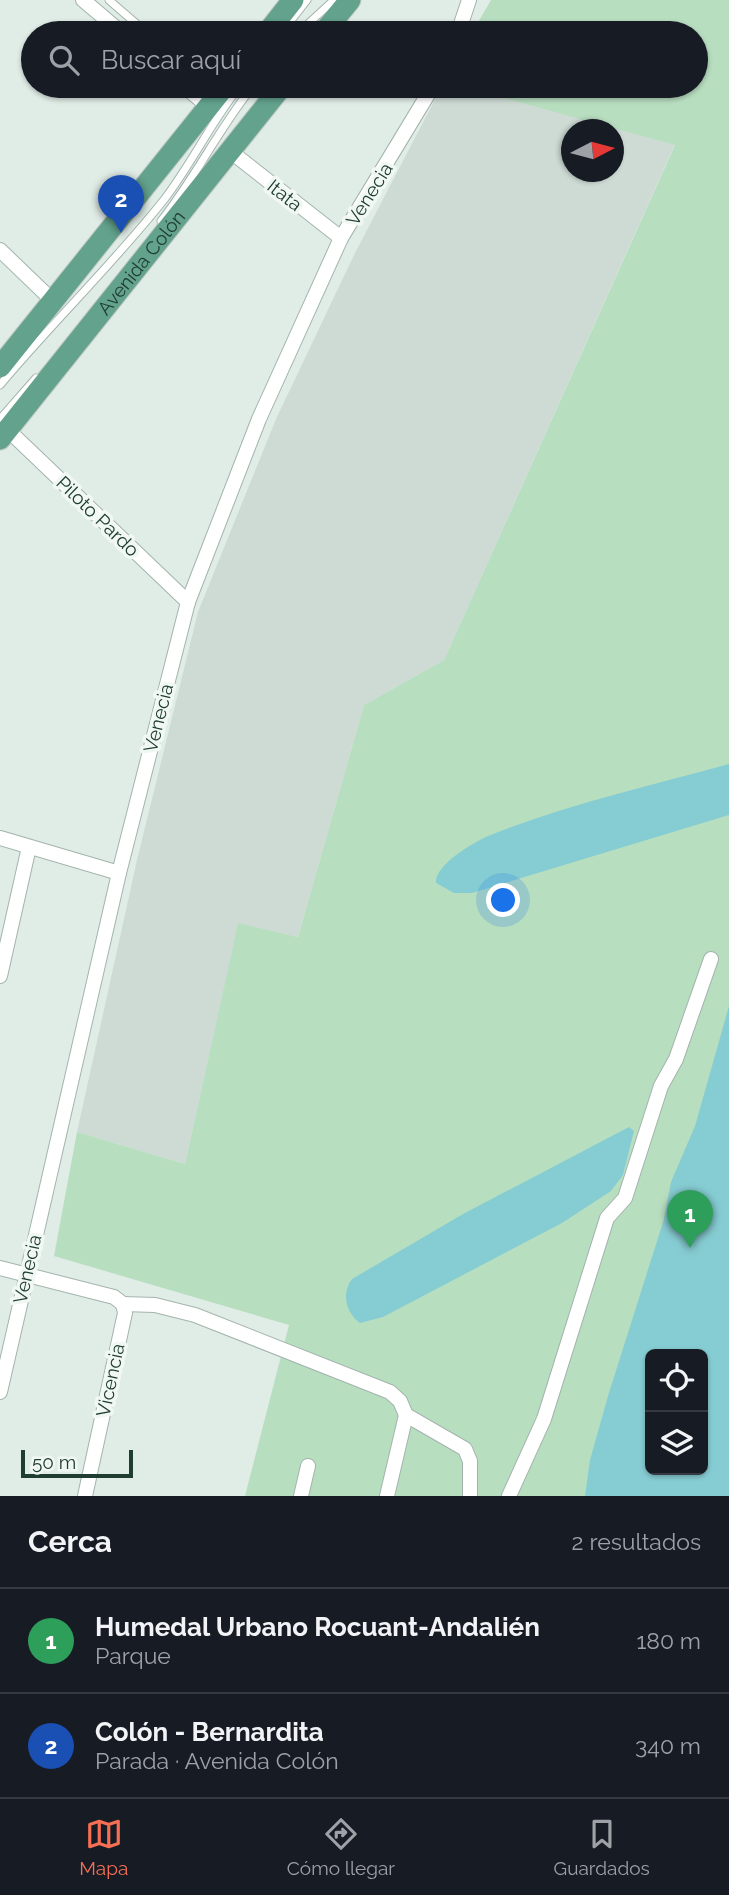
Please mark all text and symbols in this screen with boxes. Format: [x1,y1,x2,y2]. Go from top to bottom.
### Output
search box [21,21,708,98]
icon: search [45,41,83,79]
text: Buscar aquí [101,45,241,75]
north arrow [561,119,624,182]
street label: Venecia [341,159,397,229]
pin: 2 [98,175,144,233]
street label: Itata [263,175,307,215]
street label: Avenida Colón [93,206,189,319]
street label: Piloto Pardo [52,471,144,561]
street label: Venecia [139,681,177,755]
your location [486,883,520,917]
pin: 1 [667,1190,713,1248]
street label: Venecia [8,1232,46,1306]
street label: Vicencia [91,1341,129,1419]
map controls [645,1349,708,1475]
button: locate [645,1349,708,1412]
button: layers [645,1412,708,1475]
scale bar [21,1447,133,1479]
text: 50 m [32,1451,76,1473]
text: Cerca [28,1524,112,1559]
text: 2 resultados [572,1528,701,1555]
text: Humedal Urbano Rocuant-Andalién [95,1612,540,1642]
text: 1 [45,1627,57,1654]
text: 180 m [636,1627,701,1654]
text: Parque [95,1642,171,1669]
text: Colón - Bernardita [95,1717,324,1747]
text: 2 [45,1732,57,1759]
text: 340 m [635,1732,701,1759]
text: Parada · Avenida Colón [95,1747,339,1774]
tab: Mapa [79,1815,128,1879]
tab: Cómo llegar [287,1815,395,1879]
tab: Guardados [554,1815,650,1879]

